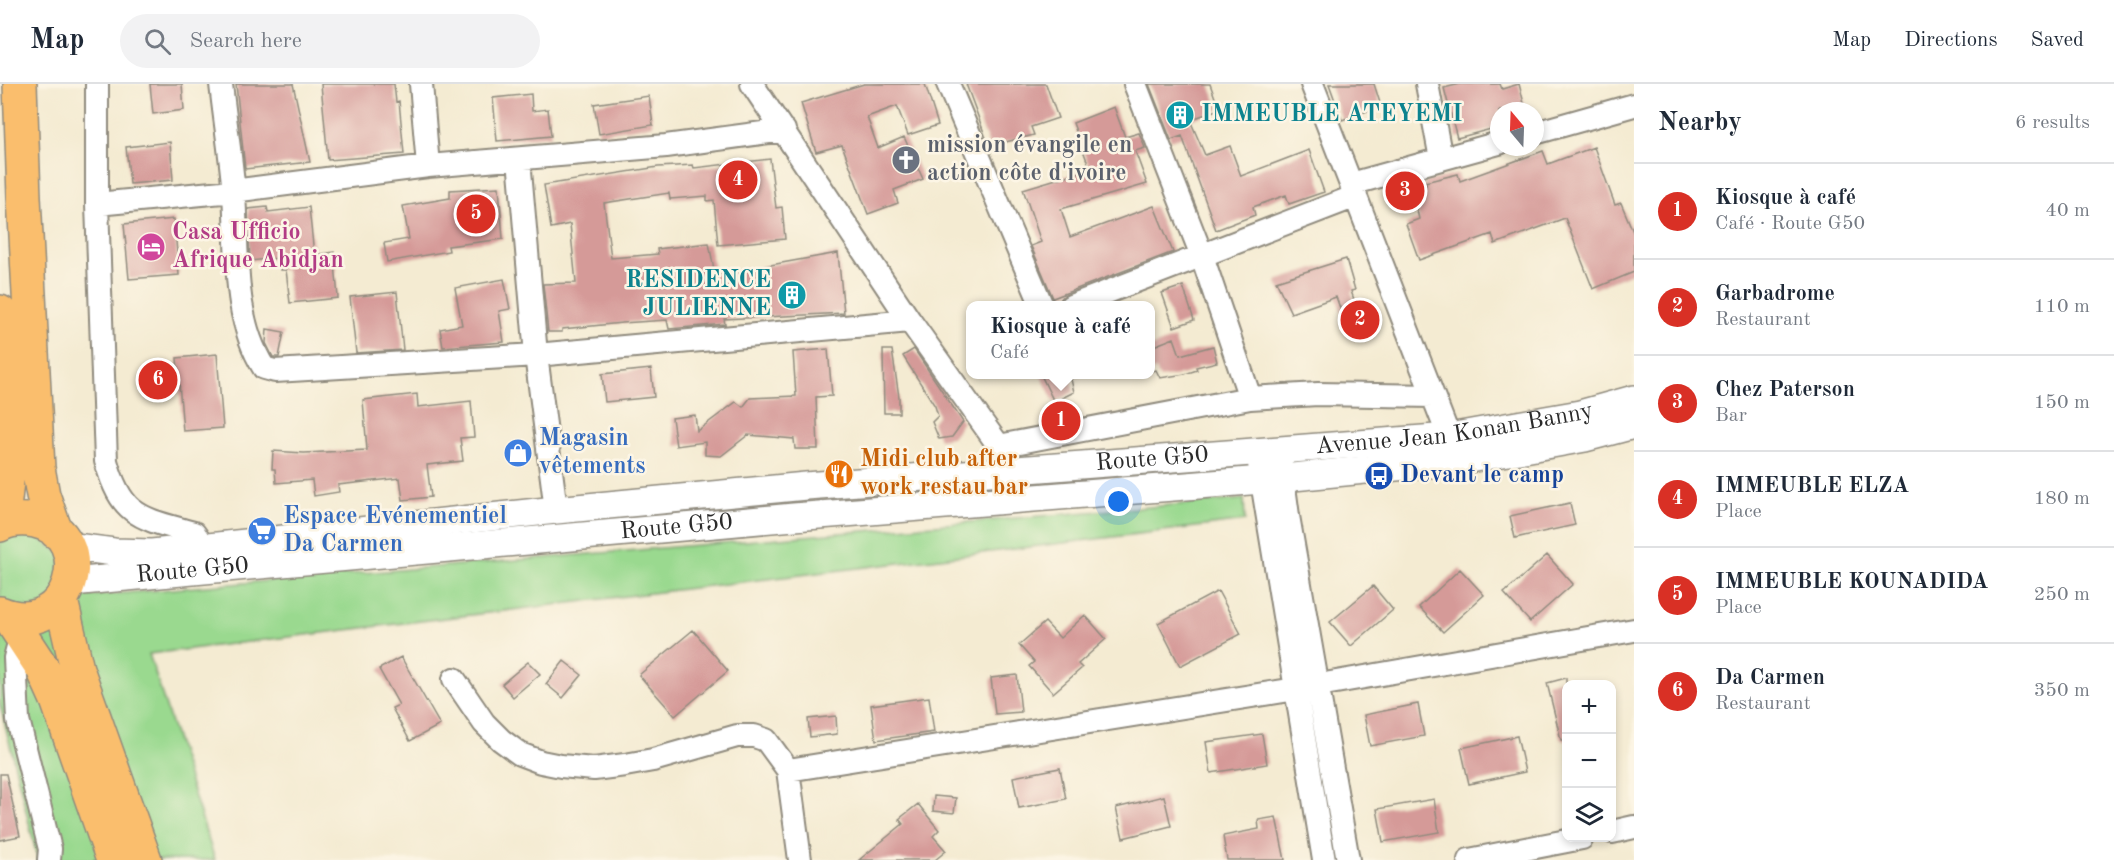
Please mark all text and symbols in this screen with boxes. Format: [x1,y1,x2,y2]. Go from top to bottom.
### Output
search box [120,14,540,68]
icon: search [141,25,174,58]
text: Map [30,27,84,55]
text: Search here [189,30,302,52]
text: Map [1832,30,1871,51]
text: Directions [1904,30,1998,51]
text: Saved [2031,30,2084,51]
building icon: IMMEUBLE ATEYEMI [1164,99,1196,131]
north arrow [1490,102,1544,156]
place label: IMMEUBLE ATEYEMI [1201,103,1463,127]
text: Nearby [1658,110,1742,136]
text: 6 results [2015,113,2090,133]
place label: mission évangile en action côte d'ivoire [927,134,1132,186]
church icon: mission évangile en action côte d'ivoire [890,144,922,176]
pin: 4 [718,158,758,202]
pin: 3 [1386,168,1424,214]
text: Kiosque à café [1715,187,1856,209]
pin: 5 [456,192,496,236]
text: 1 [1672,201,1683,221]
text: 40 m [2045,201,2090,221]
text: Café · Route G50 [1715,214,1865,234]
place label: Casa Ufficio Afrique Abidjan [172,221,344,273]
hotel icon: Casa Ufficio Afrique Abidjan [135,231,167,263]
place label: RESIDENCE JULIENNE [625,269,771,321]
building icon: RESIDENCE JULIENNE [776,279,808,311]
text: Garbadrome [1715,283,1835,305]
text: 2 [1672,297,1683,317]
text: 110 m [2034,297,2090,317]
pin: 2 [1340,298,1380,342]
popup [966,301,1155,379]
text: Restaurant [1715,310,1811,330]
text: Kiosque à café [990,316,1131,338]
text: Café [990,343,1029,363]
pin: 6 [138,358,178,402]
text: Chez Paterson [1715,379,1855,401]
text: 3 [1672,393,1683,413]
text: 150 m [2034,393,2090,413]
pin: 1 [1042,398,1080,444]
street label: Avenue Jean Konan Banny [1315,399,1596,459]
text: Bar [1715,406,1747,426]
place label: Magasin vêtements [539,427,646,479]
shop icon: Magasin vêtements [502,437,534,469]
street label: Route G50 [1095,443,1210,476]
place label: Midi club after work restau bar [860,448,1028,500]
restaurant icon: Midi club after work restau bar [823,458,855,490]
bus stop icon: Devant le camp [1363,460,1395,492]
place label: Devant le camp [1400,464,1564,488]
text: IMMEUBLE ELZA [1715,475,1909,497]
your location [1104,487,1133,516]
text: 4 [1672,489,1683,509]
text: 180 m [2034,489,2090,509]
text: Place [1715,502,1762,522]
place label: Espace Evénementiel Da Carmen [283,505,507,557]
street label: Route G50 [619,511,734,545]
supermarket icon: Espace Evénementiel Da Carmen [246,515,278,547]
street label: Route G50 [135,554,250,588]
text: IMMEUBLE KOUNADIDA [1715,571,1988,593]
text: 5 [1672,585,1683,605]
text: 250 m [2034,585,2090,605]
text: Place [1715,598,1762,618]
text: Da Carmen [1715,667,1825,689]
map controls [1562,680,1616,842]
button: + [1562,680,1616,734]
text: 6 [1672,681,1683,701]
text: 350 m [2034,681,2090,701]
text: Restaurant [1715,694,1811,714]
button: − [1562,734,1616,788]
button: layers [1562,788,1616,842]

